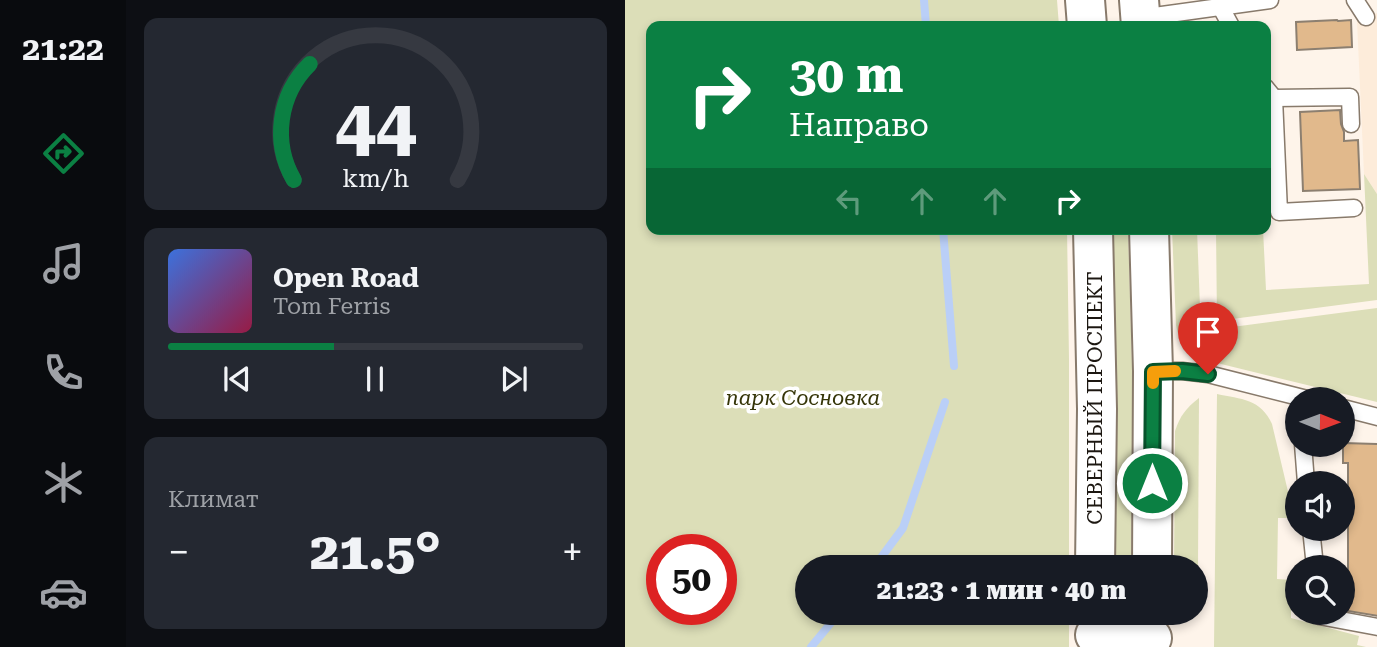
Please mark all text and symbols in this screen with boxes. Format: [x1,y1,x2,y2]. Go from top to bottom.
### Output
text: 21:22 [22,30,104,68]
text: 30 m [789,47,904,104]
icon: right [674,49,765,140]
text: 44 [335,83,416,168]
text: Направо [789,106,929,144]
icon: directions [39,129,88,178]
text: km/h [342,164,409,193]
icon: left [830,182,868,220]
icon: ahead [903,182,941,220]
icon: ahead [976,182,1014,220]
icon: right [1049,182,1087,220]
icon: music [39,239,88,288]
text: Open Road [273,263,419,293]
street label: СЕВЕРНЫЙ ПРОСПЕКТ [1083,271,1107,525]
text: Tom Ferris [273,293,390,320]
pin [1178,302,1238,374]
icon: arrive [1189,313,1227,351]
icon: phone [39,348,88,397]
icon: previous [218,360,256,398]
icon: pause [356,360,394,398]
icon: next [495,360,533,398]
park label: парк Сосновка [726,386,880,410]
north arrow [1285,387,1355,457]
map controls [1285,387,1355,625]
position arrow [1115,446,1189,520]
icon: climate [39,458,88,507]
button: sound [1285,471,1355,541]
text: Климат [168,486,259,513]
text: 21.5° [310,521,441,582]
text: − [168,530,189,574]
text: + [562,530,583,574]
speed limit sign: 50 [646,534,737,625]
button: search [1285,555,1355,625]
icon: car [39,568,88,617]
text: 21:23 · 1 мин · 40 m [877,575,1126,605]

